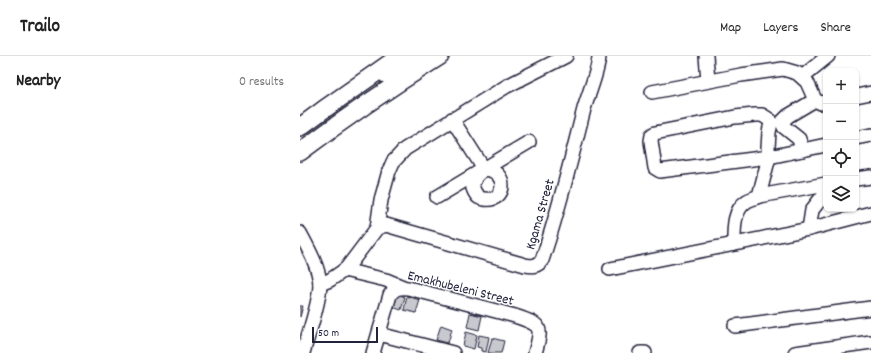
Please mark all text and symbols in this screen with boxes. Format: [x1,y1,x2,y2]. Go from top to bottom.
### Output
text: Trailo [20,14,60,41]
text: Map [720,18,741,38]
text: Layers [763,18,798,38]
text: Share [820,18,851,38]
map controls [823,68,859,212]
button: + [823,68,859,104]
text: Nearby [16,70,60,94]
text: 0 results [239,73,284,92]
button: − [823,104,859,140]
button: locate [823,140,859,176]
button: layers [823,176,859,212]
street label: Kgama Street [521,177,561,252]
street label: Emakhubeleni Street [405,266,516,312]
scale bar [312,325,378,344]
text: 50 m [318,326,339,342]

